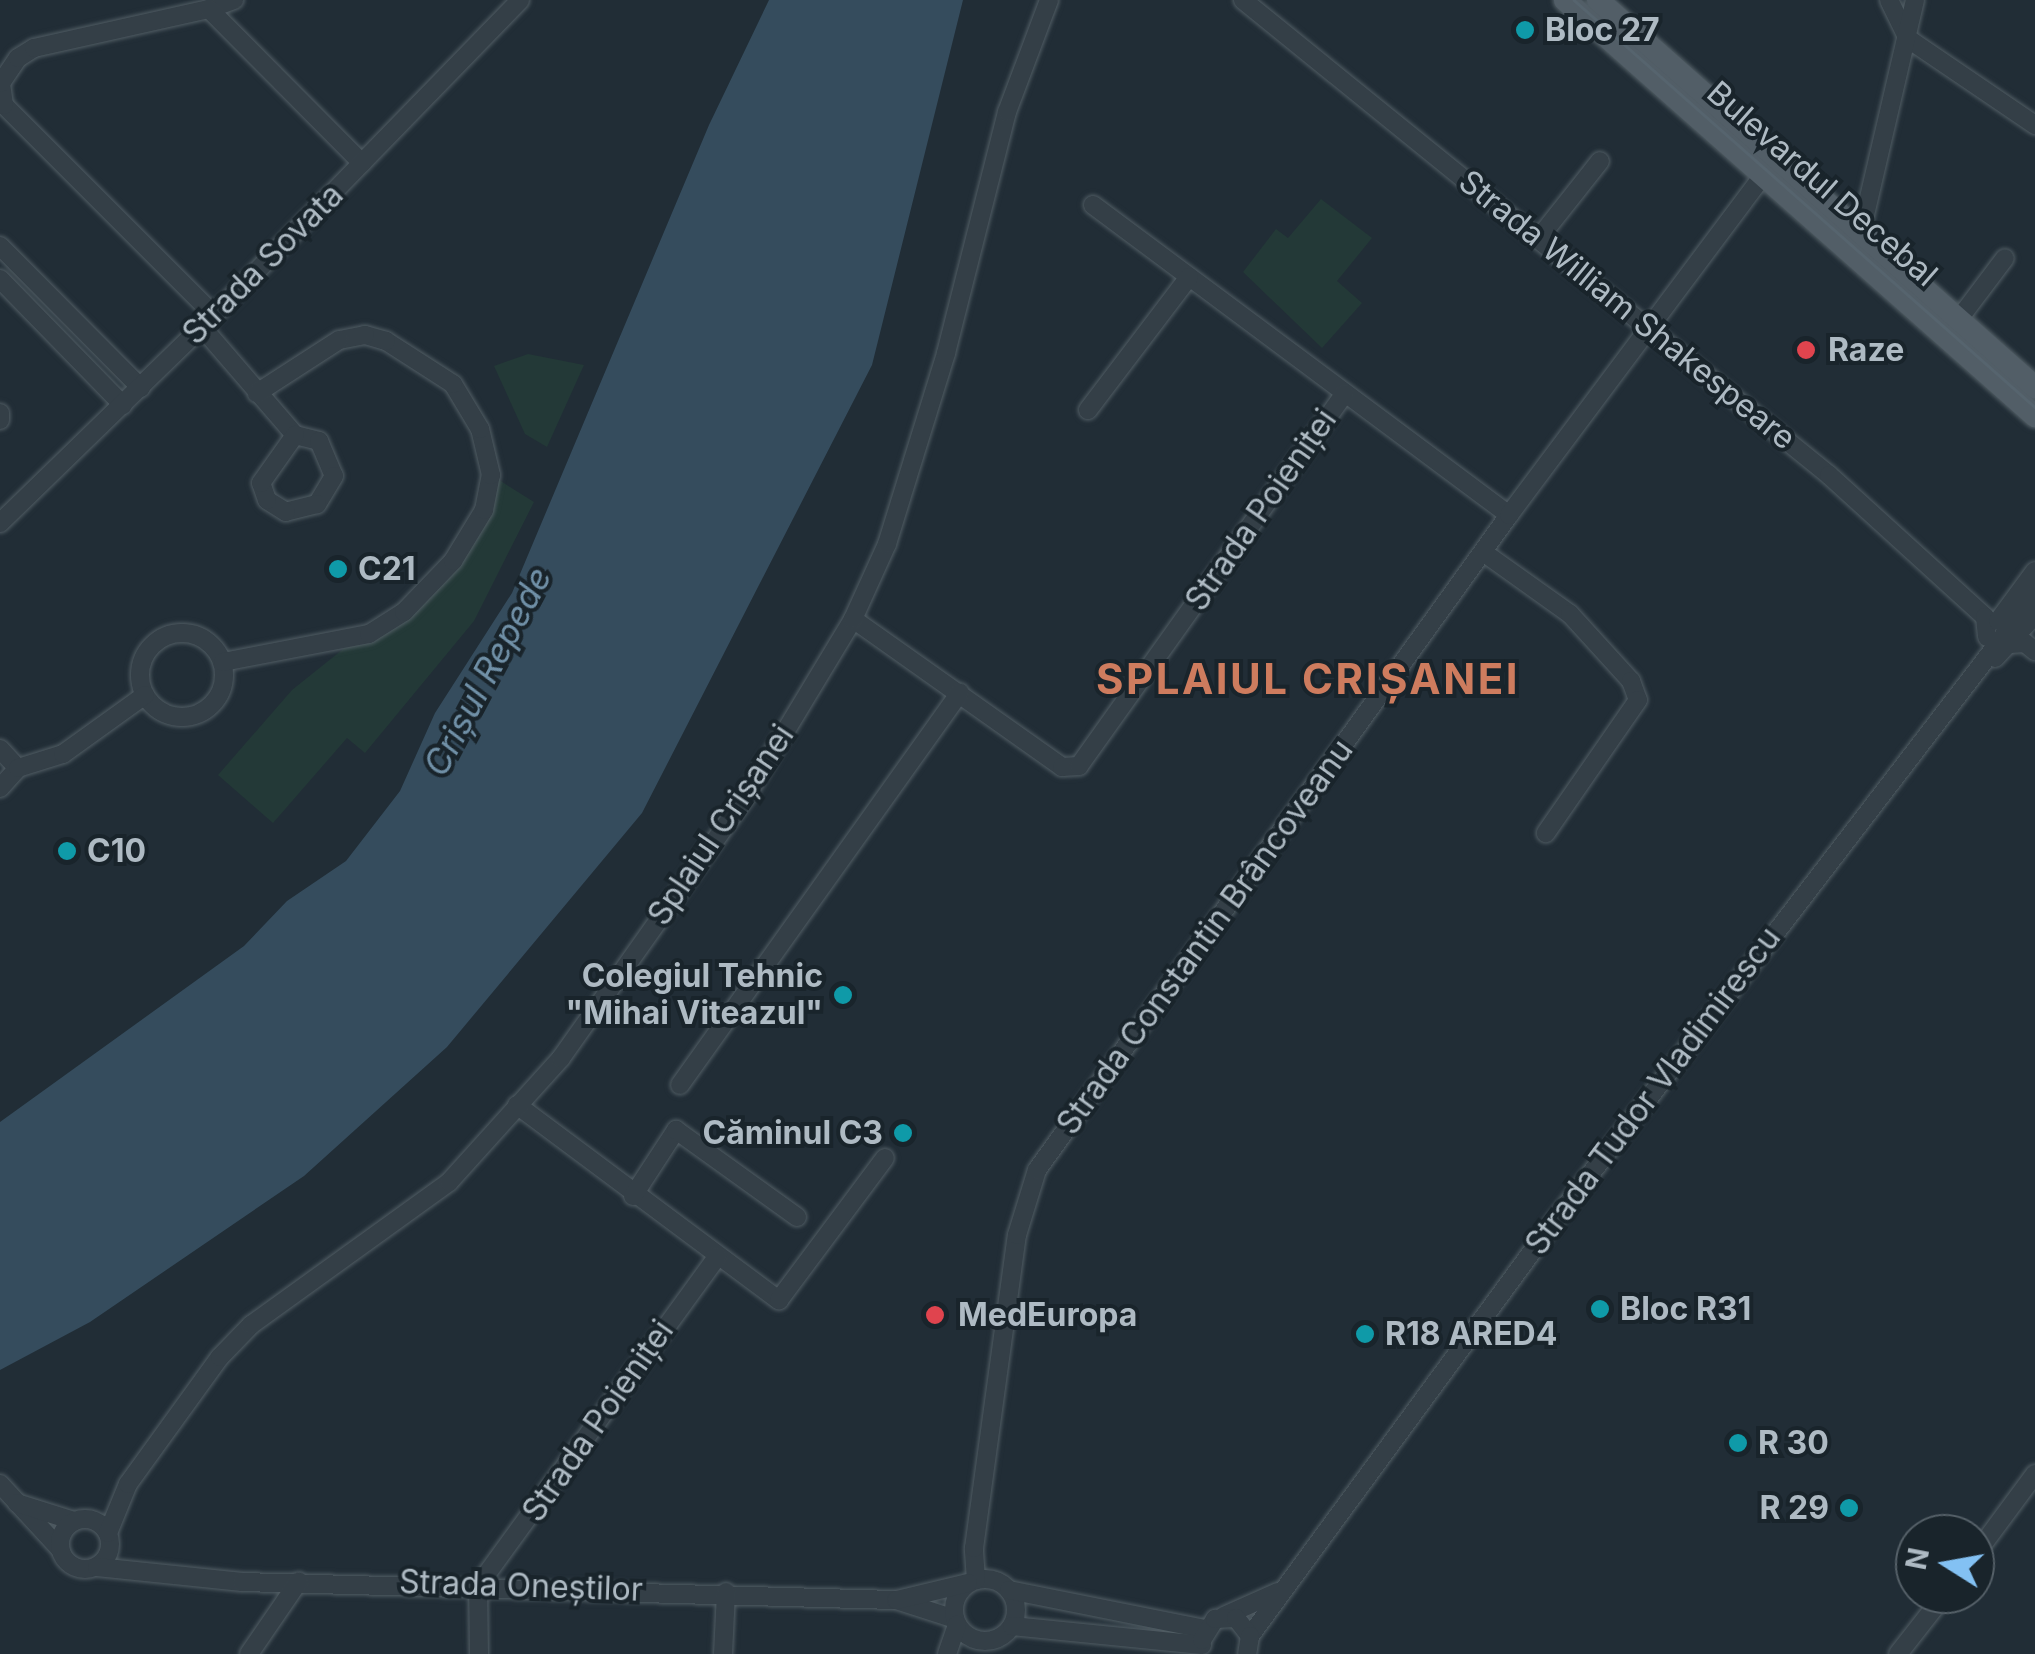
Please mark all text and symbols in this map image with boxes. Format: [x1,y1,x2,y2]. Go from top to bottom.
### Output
place label: Bloc 27 [1545,11,1660,49]
marker: Bloc 27 [1514,19,1536,41]
street label: Bulevardul Decebal [1699,74,1945,294]
street label: Strada William Shakespeare [1451,162,1803,458]
street label: Strada Sovata [175,176,351,352]
place label: Raze [1828,331,1904,369]
marker: Raze [1793,337,1819,363]
street label: Strada Poieniței [1177,402,1345,618]
place label: C21 [358,550,416,588]
marker: C21 [327,558,349,580]
water label: Crișul Repede [414,559,560,783]
district label: SPLAIUL CRIȘANEI [1096,654,1520,704]
street label: Splaiul Crișanei [640,718,802,932]
street label: Strada Constantin Brâncoveanu [1049,732,1361,1142]
place label: C10 [87,832,146,870]
marker: C10 [56,840,78,862]
street label: Strada Tudor Vladimirescu [1517,920,1789,1262]
place label: Colegiul Tehnic "Mihai Viteazul" [566,958,823,1033]
marker: Colegiul Tehnic "Mihai Viteazul" [832,984,854,1006]
place label: Căminul C3 [702,1114,883,1152]
marker: Căminul C3 [892,1122,914,1144]
place label: Bloc R31 [1620,1290,1751,1328]
place label: MedEuropa [958,1296,1137,1334]
marker: Bloc R31 [1589,1298,1611,1320]
marker: MedEuropa [922,1302,948,1328]
street label: Strada Poieniței [514,1313,682,1529]
place label: R18 ARED4 [1385,1315,1557,1353]
marker: R18 ARED4 [1354,1323,1376,1345]
place label: R 30 [1758,1424,1829,1462]
marker: R 30 [1727,1432,1749,1454]
place label: R 29 [1759,1489,1829,1527]
marker: R 29 [1838,1497,1860,1519]
north arrow [1895,1514,1995,1614]
text: N [1899,1545,1936,1572]
street label: Strada Oneștilor [399,1563,643,1609]

